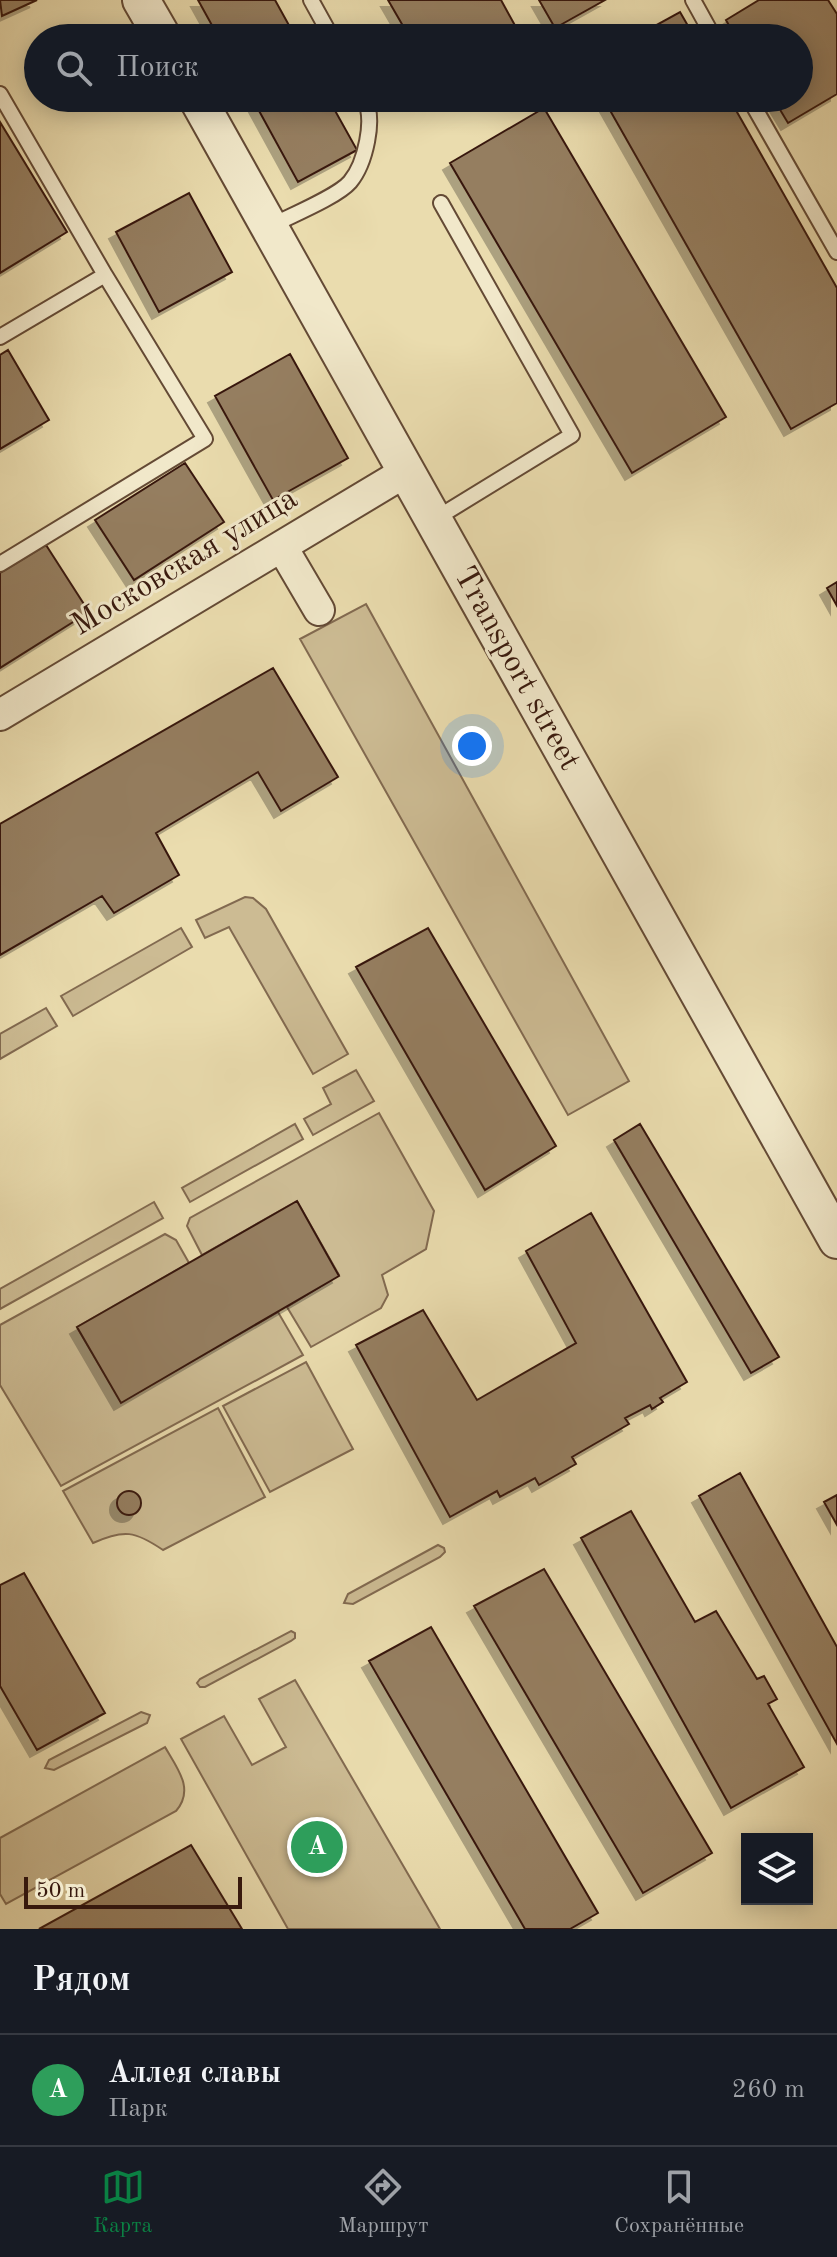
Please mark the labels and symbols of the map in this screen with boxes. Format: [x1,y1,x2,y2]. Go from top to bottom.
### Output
street label: Московская улица [67,483,304,643]
street label: Transport street [447,562,585,776]
your location [452,726,492,766]
pin: A [291,1817,343,1877]
scale bar [24,1873,242,1909]

